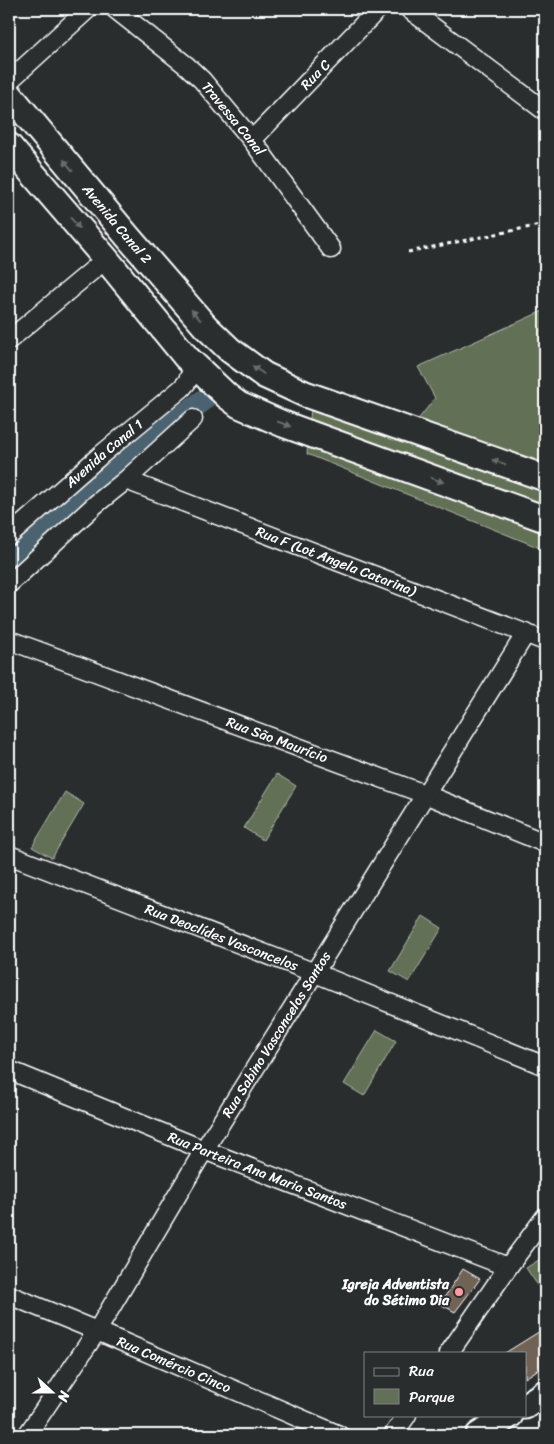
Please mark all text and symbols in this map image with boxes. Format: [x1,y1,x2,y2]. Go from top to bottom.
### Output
street label: Rua C [294,53,337,96]
street label: Travessa Canal [195,75,272,162]
one-way arrow [62,159,73,172]
street label: Avenida Canal 2 [75,177,159,270]
one-way arrow [69,216,80,229]
one-way arrow [190,310,202,322]
one-way arrow [251,365,265,375]
street label: Avenida Canal 1 [58,412,149,495]
one-way arrow [277,420,292,428]
one-way arrow [491,458,506,466]
one-way arrow [429,477,444,484]
street label: Rua F (Lot Angela Catarina) [252,519,421,603]
street label: Rua São Maurício [223,709,331,770]
street label: Rua Deoclídes Vasconcelos [141,896,303,978]
street label: Rua Sabino Vasconcelos Santos [215,945,338,1123]
street label: Rua Parteira Ana Maria Santos [164,1124,351,1217]
place label: Igreja Adventista do Sétimo Dia [341,1272,450,1313]
marker: Igreja Adventista do Sétimo Dia [453,1286,465,1298]
street label: Rua Comércio Cinco [113,1329,235,1400]
legend [364,1352,526,1416]
text: Rua [409,1358,434,1384]
north arrow [28,1366,78,1416]
text: Parque [409,1384,454,1410]
text: N [50,1387,77,1406]

